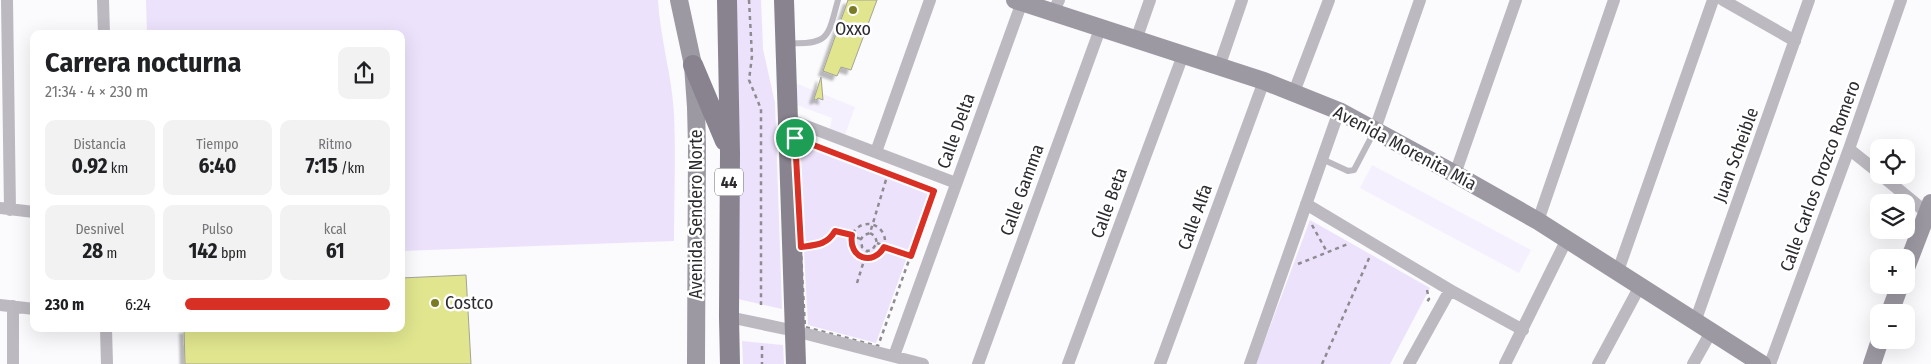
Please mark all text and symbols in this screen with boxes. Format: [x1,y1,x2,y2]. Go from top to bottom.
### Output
marker: Oxxo [847,4,859,16]
place label: Oxxo [835,18,871,40]
text: Carrera nocturna [45,46,241,79]
button: share [338,47,390,99]
street label: Calle Carlos Orozco Romero [1775,77,1865,275]
text: 21:34 · 4 × 230 m [45,82,148,101]
street label: Calle Delta [932,90,980,172]
street label: Avenida Morenita Mía [1330,101,1480,195]
street label: Juan Scheible [1709,104,1763,206]
pin [774,117,816,159]
icon: arrive [781,124,809,152]
street label: Avenida Sendero Norte [685,129,707,299]
text: Distancia [73,136,126,153]
text: Tiempo [196,136,239,153]
text: Ritmo [318,136,352,153]
map controls [1870,139,1915,349]
button: locate [1870,139,1915,184]
street label: Calle Gamma [995,141,1049,239]
text: 0.92 [71,153,108,179]
text: 6:40 [199,153,236,179]
text: 7:15 [305,153,338,179]
text: km [108,160,128,177]
text: /km [338,160,365,177]
street label: Calle Beta [1086,165,1132,241]
road number: 44 [715,168,743,196]
street label: Calle Alfa [1173,181,1217,253]
button: layers [1870,194,1915,239]
text: Desnivel [75,221,124,238]
text: Pulso [202,221,233,238]
text: kcal [324,221,346,238]
text: 28 [82,238,103,264]
text: 142 [188,238,218,264]
text: 61 [326,238,345,264]
text: m [103,245,117,262]
text: bpm [218,245,247,262]
button: + [1870,249,1915,294]
place label: Costco [445,292,493,314]
text: 230 m [45,295,84,314]
text: 6:24 [125,295,151,314]
marker: Costco [429,297,441,309]
button: − [1870,304,1915,349]

